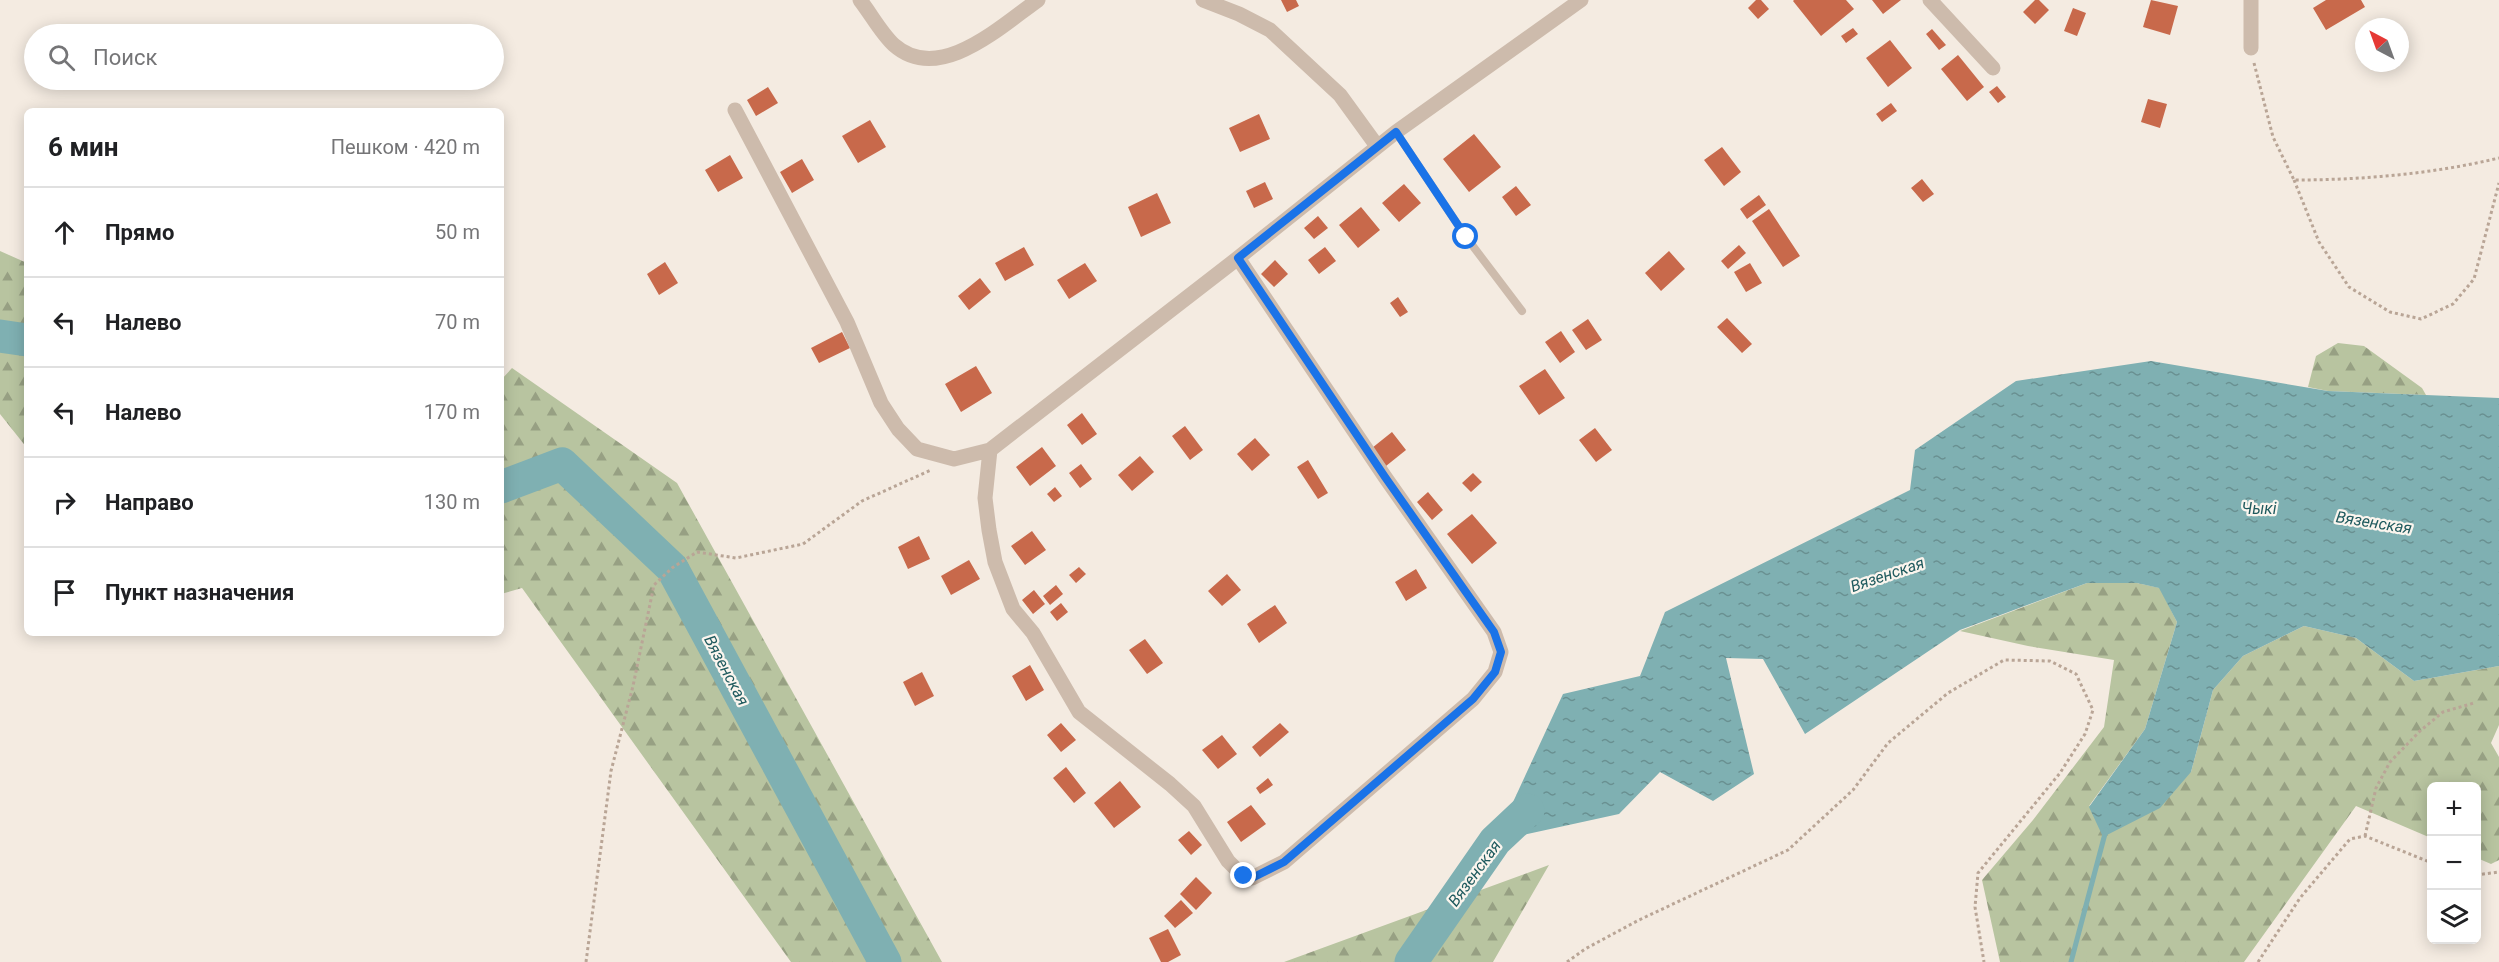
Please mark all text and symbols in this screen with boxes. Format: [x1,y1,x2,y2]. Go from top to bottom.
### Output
north arrow [2355,18,2409,72]
search box [24,24,504,90]
icon: search [45,41,78,74]
text: Поиск [93,45,157,70]
text: 6 мин [48,132,119,162]
text: Пешком · 420 m [331,135,480,159]
icon: ahead [48,216,81,249]
text: Прямо [105,220,174,245]
text: 50 m [435,220,480,244]
route start [1452,223,1478,249]
icon: left [48,306,81,339]
text: Налево [105,310,182,335]
text: 70 m [435,310,480,334]
icon: left [48,396,81,429]
text: Налево [105,400,182,425]
text: 170 m [424,400,480,424]
icon: right [48,486,81,519]
text: Направо [105,490,194,515]
text: 130 m [424,490,480,514]
water label: Чыкі [2242,499,2277,518]
water label: Вязенская [2335,507,2413,538]
water label: Вязенская [1848,553,1927,596]
icon: arrive [48,576,81,609]
text: Пункт назначения [105,580,294,605]
water label: Вязенская [700,632,753,709]
map controls [2427,782,2481,944]
button: + [2427,782,2481,836]
button: − [2427,836,2481,890]
water label: Вязенская [1444,837,1505,910]
route end [1230,862,1256,888]
button: layers [2427,890,2481,944]

